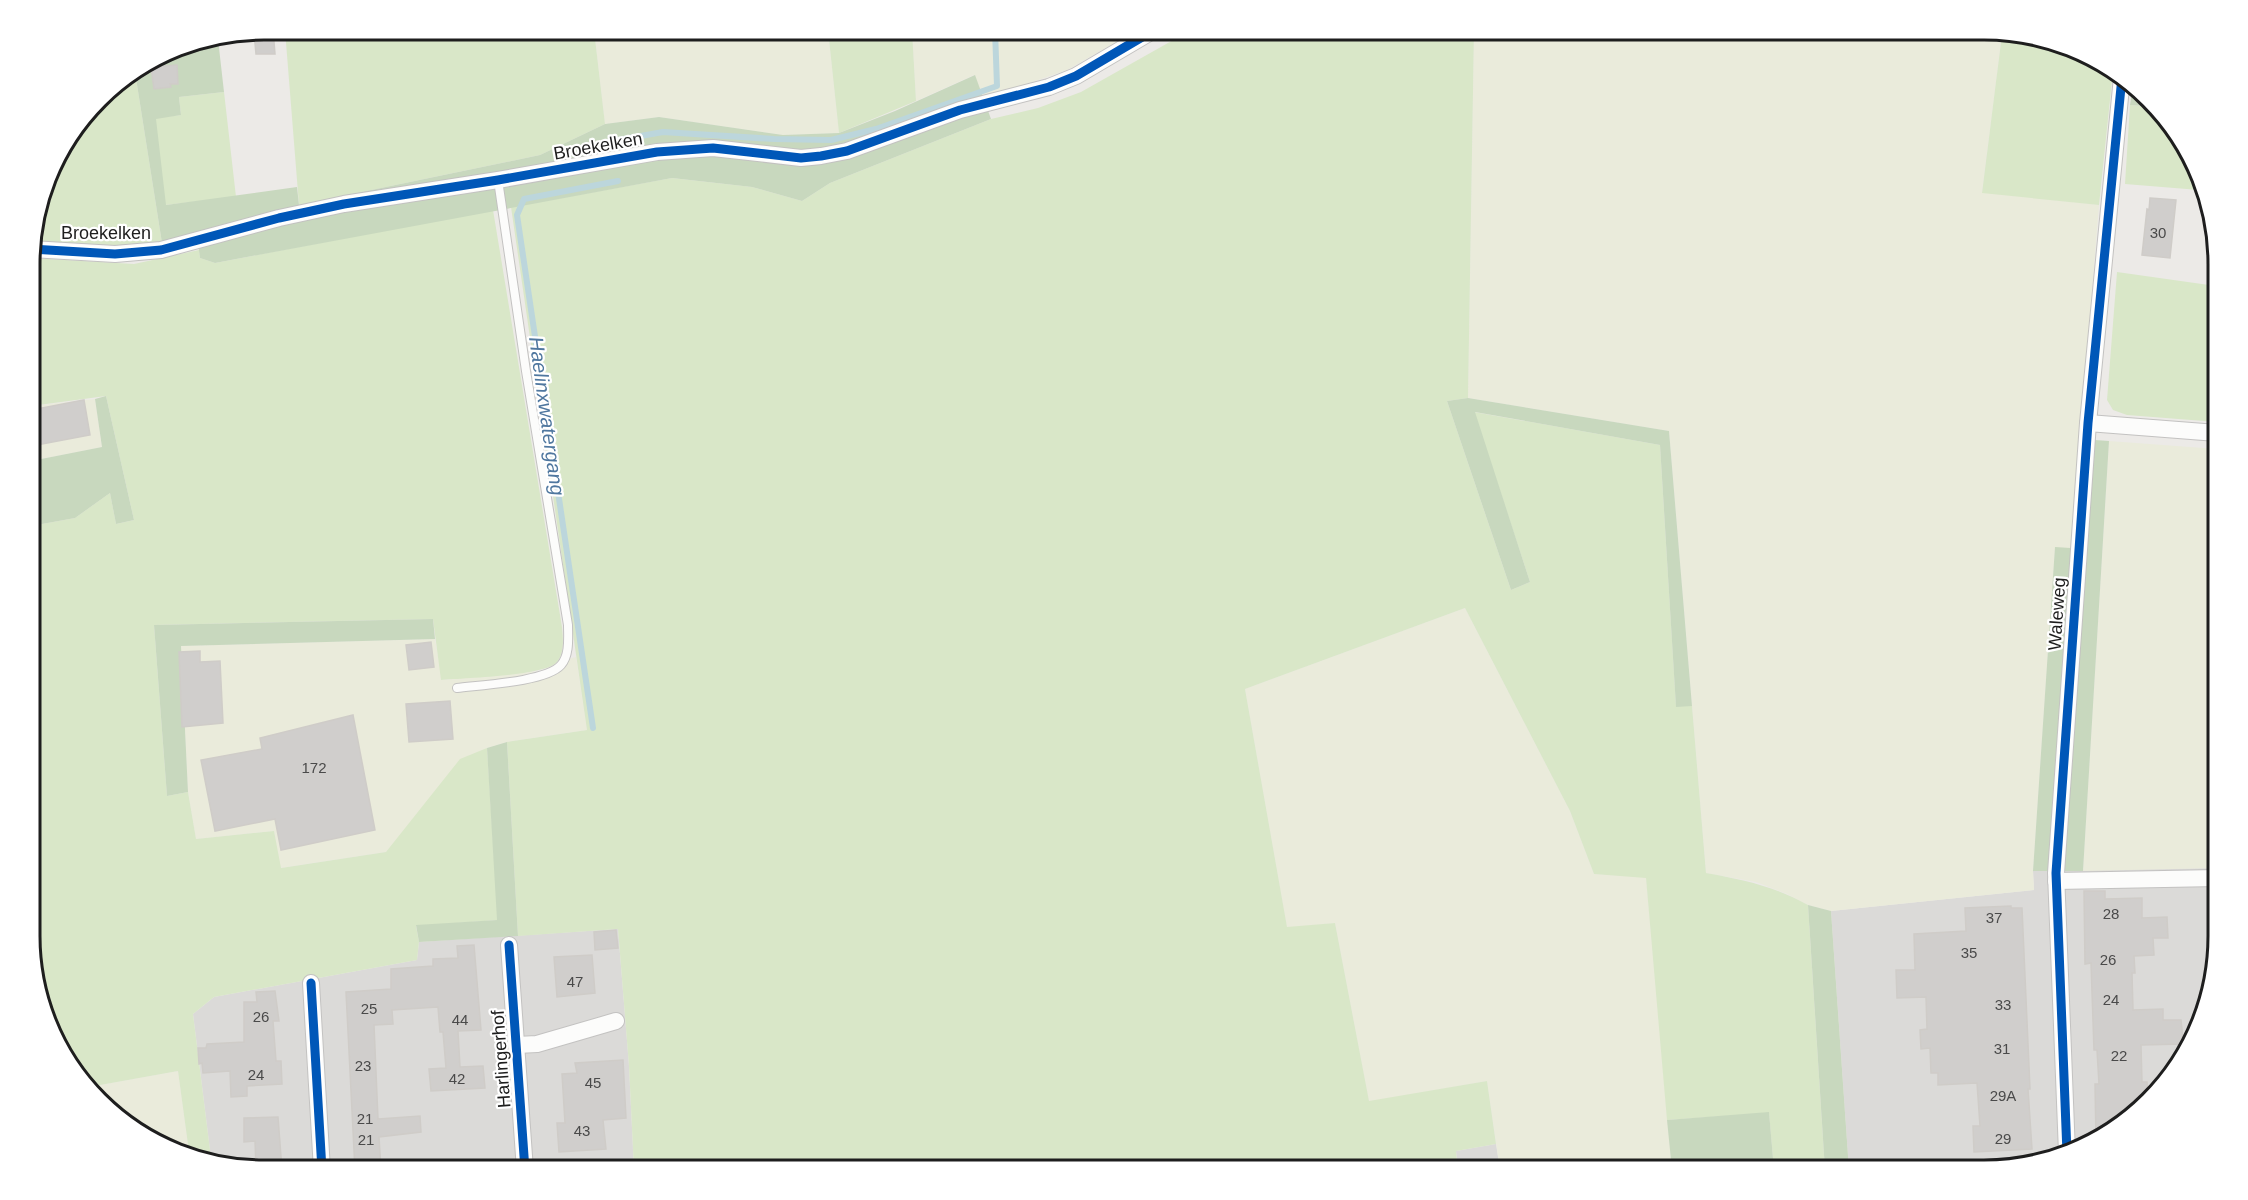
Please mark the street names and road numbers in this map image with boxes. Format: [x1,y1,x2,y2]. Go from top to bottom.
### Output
street label: Broekelken [552,128,644,164]
street label: Broekelken [61,223,151,243]
street label: Waleweg [2044,577,2070,651]
street label: Harlingerhof [488,1008,514,1109]

